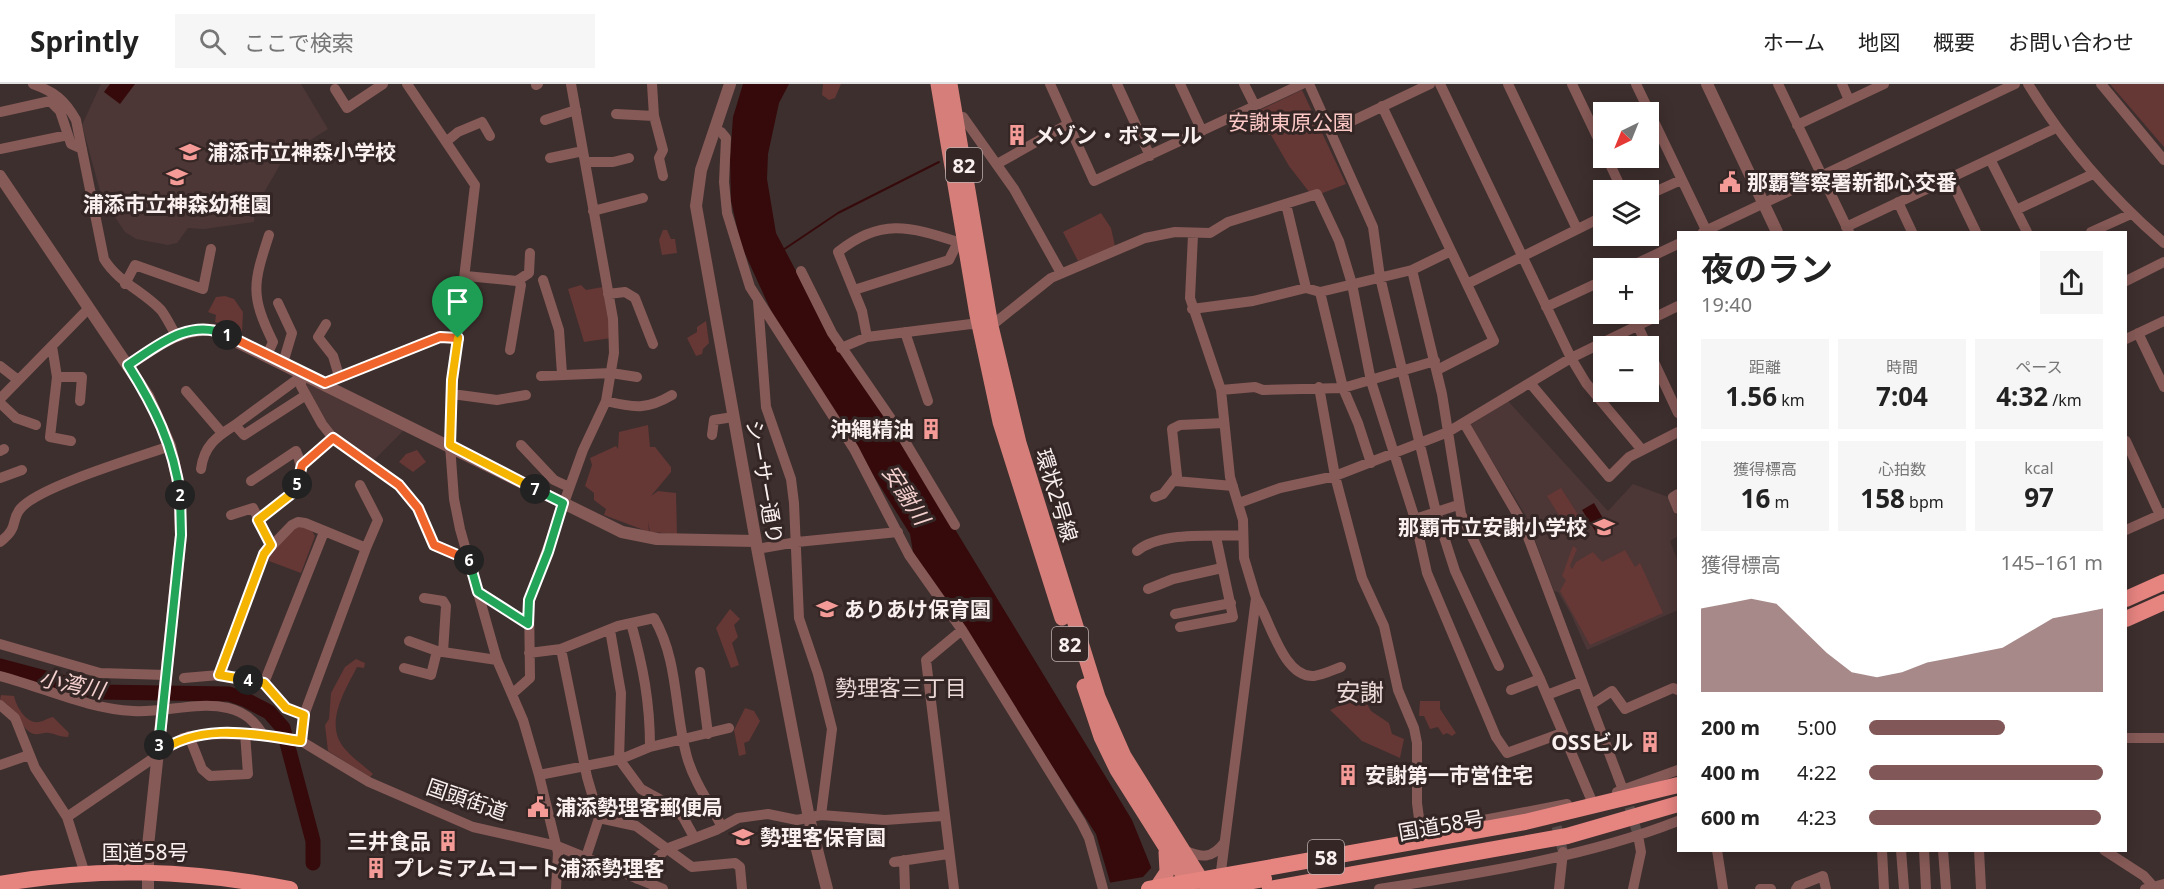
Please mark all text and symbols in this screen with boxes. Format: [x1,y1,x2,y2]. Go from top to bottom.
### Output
search box [175,14,595,68]
text: Sprintly [30,22,139,60]
icon: search [196,25,229,58]
text: ここで検索 [244,27,354,57]
text: ホーム [1763,28,1825,56]
text: 地図 [1858,28,1900,56]
text: 概要 [1933,28,1975,56]
text: お問い合わせ [2008,28,2134,56]
north arrow [1593,102,1659,168]
map controls [1593,102,1659,402]
park label: 安謝東原公園 [1228,108,1354,136]
place label: メゾン・ボヌール [1034,121,1202,149]
building icon: メゾン・ボヌール [1005,123,1029,147]
place label: 浦添市立神森小学校 [207,138,396,166]
school or university icon: 浦添市立神森小学校 [178,140,202,164]
road number: 82 [946,148,982,182]
school or university icon: 浦添市立神森幼稚園 [165,165,189,189]
place label: 那覇警察署新都心交番 [1747,168,1957,196]
public building icon: 那覇警察署新都心交番 [1718,170,1742,194]
button: layers [1593,180,1659,246]
place label: 浦添市立神森幼稚園 [83,190,272,218]
text: 夜のラン [1701,246,1833,291]
button: share [2040,251,2103,314]
button: + [1593,258,1659,324]
pin [432,276,483,338]
icon: arrive [441,285,474,318]
text: 19:40 [1701,291,1752,318]
pin: 1 [212,320,242,350]
text: 1 [222,324,232,346]
button: − [1593,336,1659,402]
text: 距離 [1749,356,1781,378]
text: 時間 [1886,356,1918,378]
text: ペース [2015,356,2063,378]
text: 1.56 [1725,378,1777,414]
text: 7:04 [1876,378,1928,414]
text: 4:32 [1996,378,2048,414]
text: km [1777,389,1805,411]
text: /km [2048,389,2082,411]
place label: 沖縄精油 [830,415,914,443]
building icon: 沖縄精油 [919,417,943,441]
street label: シーサー通り [740,418,790,546]
street label: 環状2号線 [1030,445,1084,545]
text: kcal [2024,457,2054,479]
water label: 安謝川 [876,458,939,532]
text: 獲得標高 [1733,458,1797,480]
text: 心拍数 [1878,458,1926,480]
pin: 5 [282,469,312,499]
text: 5 [292,473,302,495]
pin: 7 [520,474,550,504]
text: 7 [530,478,540,500]
text: 97 [2024,479,2054,515]
pin: 2 [165,480,195,510]
text: 16 [1741,480,1770,516]
text: 158 [1860,480,1905,516]
text: 2 [175,484,185,506]
text: m [1770,491,1789,513]
text: bpm [1905,491,1944,513]
place label: 那覇市立安謝小学校 [1398,513,1587,541]
school or university icon: 那覇市立安謝小学校 [1592,515,1616,539]
pin: 6 [454,545,484,575]
text: 6 [464,549,474,571]
text: 145–161 m [2000,549,2103,576]
text: 獲得標高 [1701,551,1781,578]
place label: ありあけ保育園 [844,595,991,623]
school or university icon: ありあけ保育園 [815,597,839,621]
road number: 82 [1052,627,1088,661]
water label: 小湾川 [37,661,109,705]
pin: 4 [233,665,263,695]
text: 4 [243,669,253,691]
district label: 勢理客三丁目 [835,672,967,702]
district label: 安謝 [1336,675,1384,708]
text: 200 m [1701,714,1760,741]
text: 5:00 [1797,714,1837,741]
place label: OSSビル [1551,728,1633,756]
pin: 3 [144,730,174,760]
building icon: OSSビル [1638,730,1662,754]
text: 3 [154,734,164,756]
text: 400 m [1701,759,1760,786]
text: 4:22 [1797,759,1837,786]
place label: 安謝第一市営住宅 [1365,761,1533,789]
building icon: 安謝第一市営住宅 [1336,763,1360,787]
street label: 国頭街道 [423,772,511,826]
place label: 浦添勢理客郵便局 [555,793,723,821]
public building icon: 浦添勢理客郵便局 [526,795,550,819]
street label: 国道58号 [1396,804,1486,846]
text: 600 m [1701,804,1760,831]
text: 4:23 [1797,804,1837,831]
place label: 勢理客保育園 [760,823,886,851]
school or university icon: 勢理客保育園 [731,825,755,849]
place label: 三井食品 [347,827,431,855]
building icon: 三井食品 [436,829,460,853]
street label: 国道58号 [101,838,189,866]
road number: 58 [1308,840,1344,874]
place label: プレミアムコート浦添勢理客 [393,854,665,882]
building icon: プレミアムコート浦添勢理客 [364,856,388,880]

